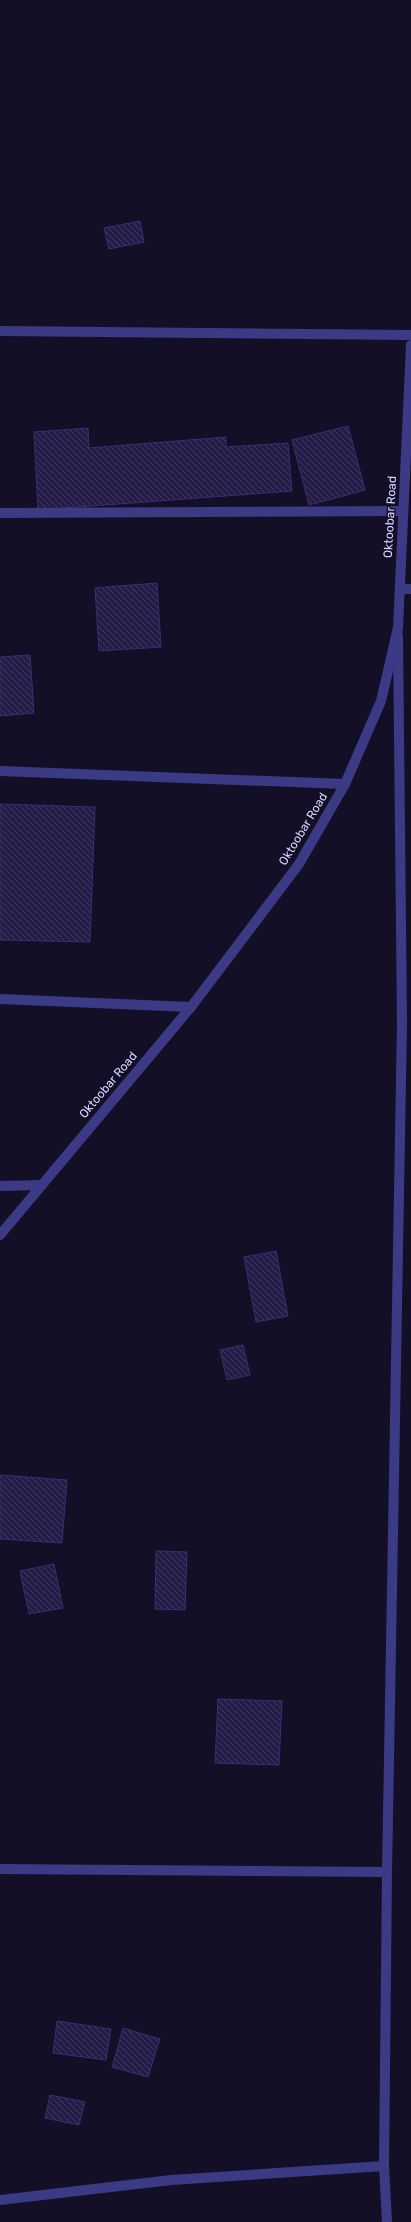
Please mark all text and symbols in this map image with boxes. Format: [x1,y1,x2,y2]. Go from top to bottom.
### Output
street label: Oktoobar Road [381,476,399,558]
street label: Oktoobar Road [276,790,330,868]
street label: Oktoobar Road [76,1049,140,1121]

